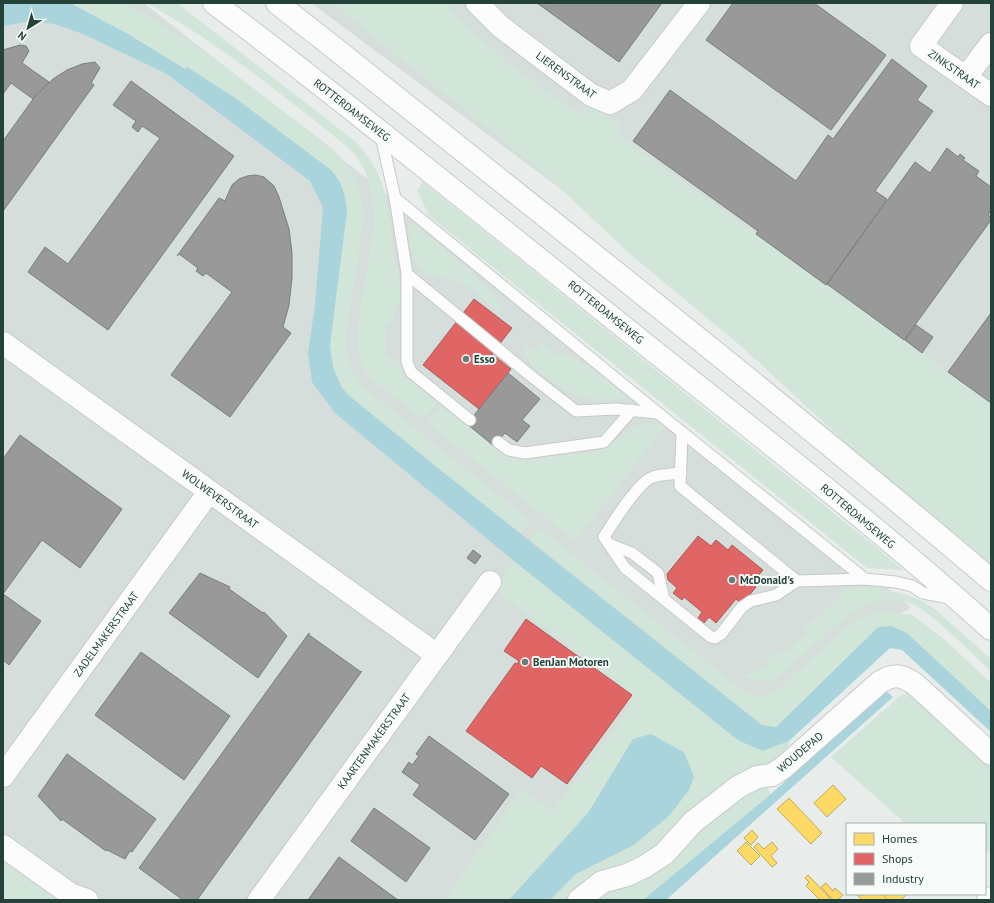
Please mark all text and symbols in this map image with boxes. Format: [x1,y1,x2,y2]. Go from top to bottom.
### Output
north arrow [8,8,48,48]
text: N [15,28,29,44]
street label: ZINKSTRAAT [926,46,982,92]
street label: LIERENSTRAAT [533,48,599,102]
street label: ROTTERDAMSEWEG [311,76,393,144]
street label: ROTTERDAMSEWEG [565,277,647,347]
place label: Esso [474,352,495,366]
marker: Esso [461,354,471,364]
street label: WOLWEVERSTRAAT [179,466,261,532]
street label: ROTTERDAMSEWEG [818,481,898,552]
place label: McDonald's [740,573,794,587]
marker: McDonald's [727,575,737,585]
street label: ZADELMAKERSTRAAT [70,589,142,679]
place label: BenJan Motoren [533,655,609,669]
marker: BenJan Motoren [520,657,530,667]
street label: KAARTENMAKERSTRAAT [334,690,414,792]
street label: WOUDEPAD [774,729,826,775]
legend [846,823,986,895]
text: Homes [882,831,917,846]
text: Shops [882,851,913,866]
text: Industry [882,871,924,886]

